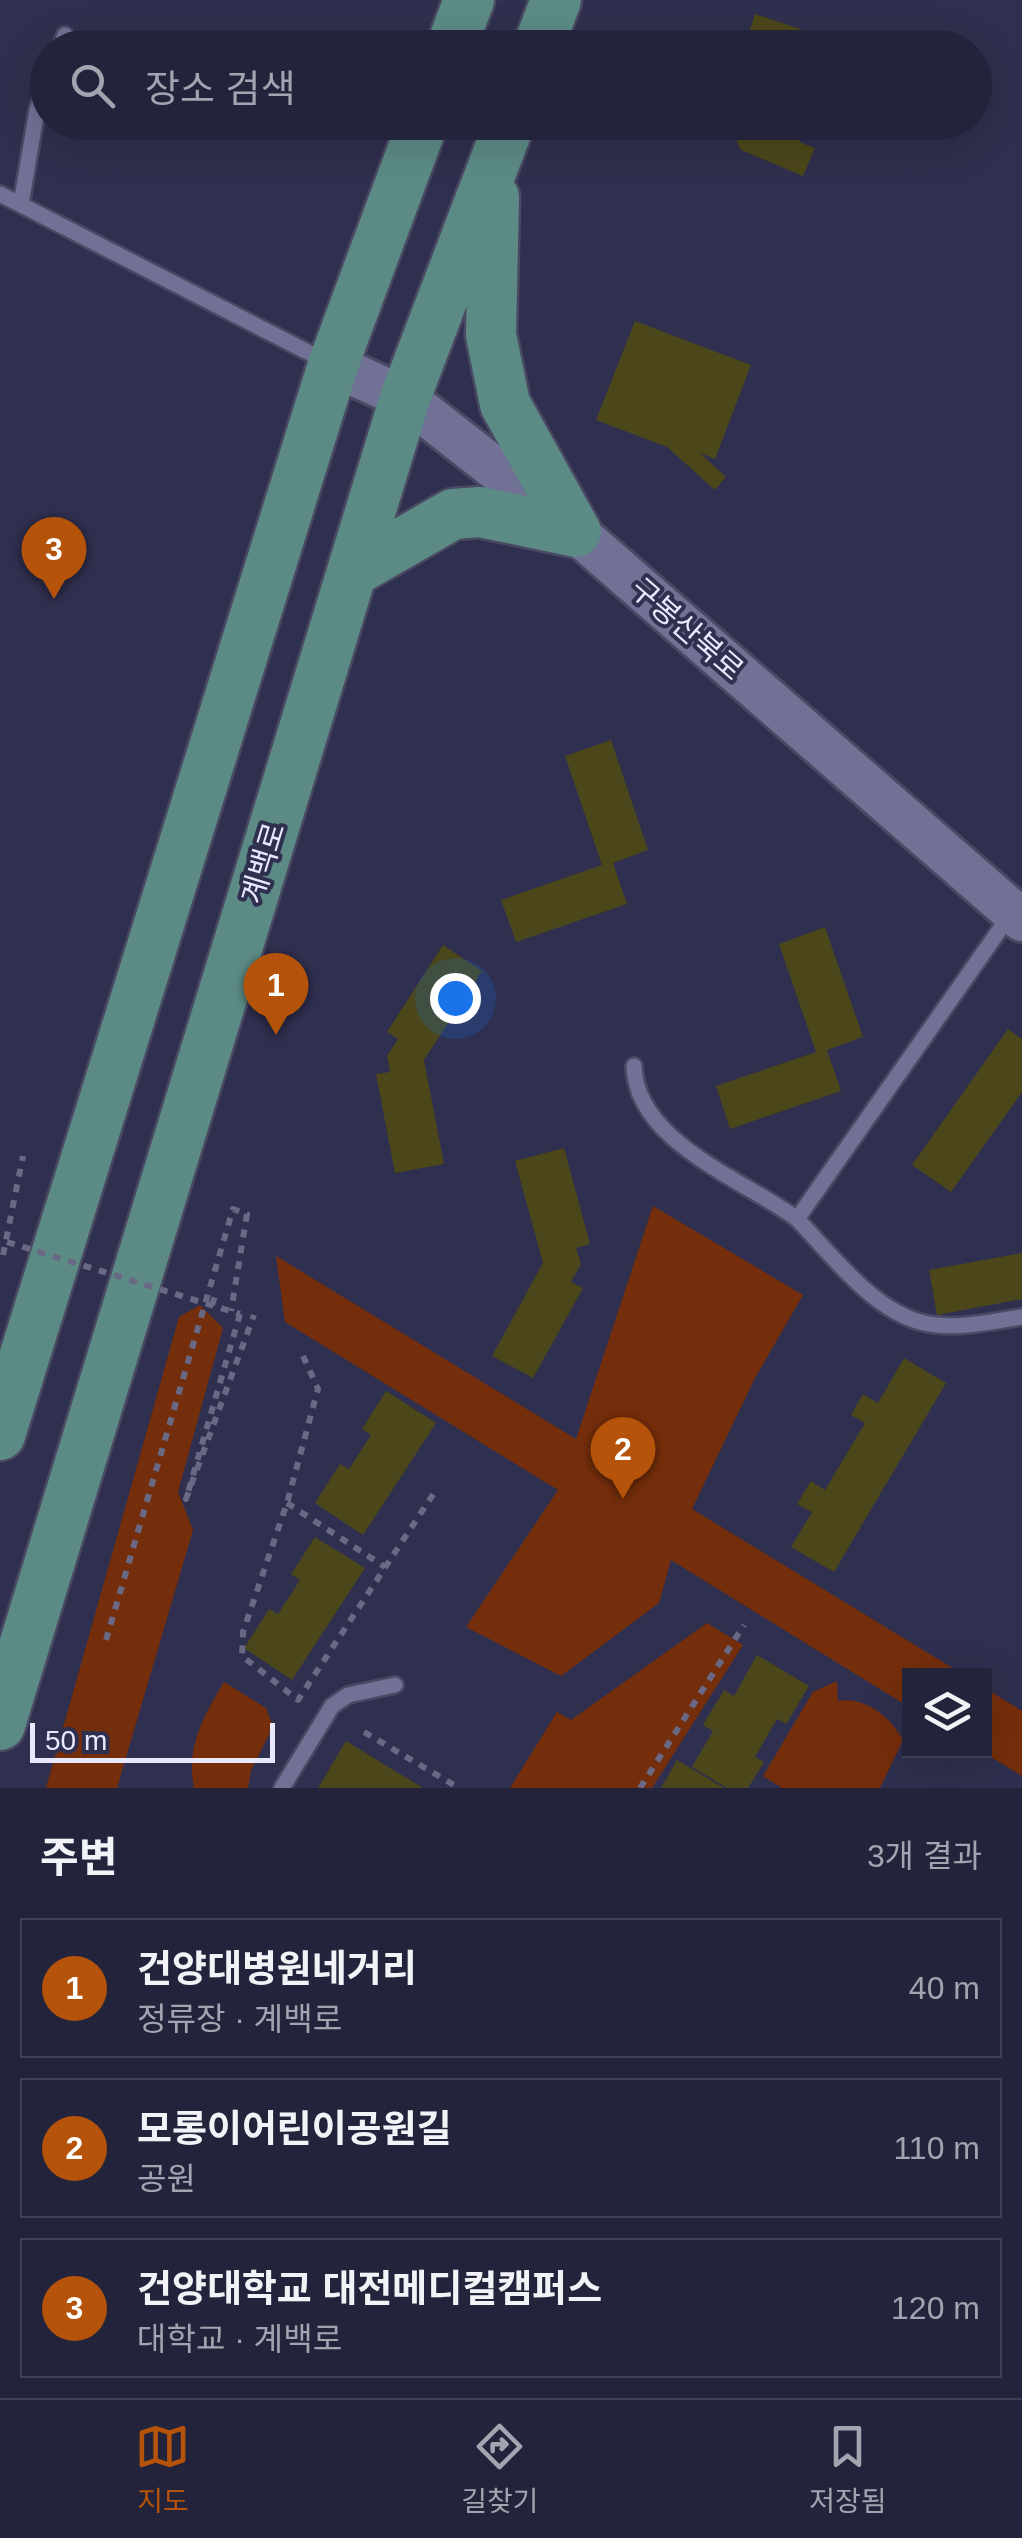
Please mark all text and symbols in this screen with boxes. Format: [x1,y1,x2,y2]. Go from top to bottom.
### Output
search box [30,30,992,140]
icon: search [65,58,120,113]
text: 장소 검색 [145,68,295,110]
pin: 3 [22,516,86,599]
street label: 구봉산북로 [624,571,750,687]
street label: 계백로 [235,819,291,907]
pin: 1 [244,952,308,1035]
your location [430,973,481,1024]
pin: 2 [590,1416,656,1499]
map controls [902,1668,992,1758]
button: layers [902,1668,992,1758]
scale bar [30,1718,275,1762]
text: 50 m [45,1725,107,1756]
text: 주변 [40,1834,117,1881]
text: 3개 결과 [867,1838,982,1874]
text: 건양대병원네거리 [137,1948,417,1990]
text: 1 [66,1970,83,2006]
text: 40 m [909,1970,980,2006]
text: 정류장 · 계백로 [137,2001,342,2037]
text: 모롱이어린이공원길 [137,2108,452,2150]
text: 2 [66,2130,83,2166]
text: 110 m [893,2130,980,2166]
text: 공원 [137,2161,196,2197]
text: 건양대학교 대전메디컬캠퍼스 [137,2268,602,2310]
text: 3 [66,2290,83,2326]
text: 120 m [891,2290,980,2326]
text: 대학교 · 계백로 [137,2321,342,2357]
tab: 지도 [135,2419,190,2519]
tab: 길찾기 [461,2419,539,2519]
tab: 저장됨 [809,2419,887,2519]

